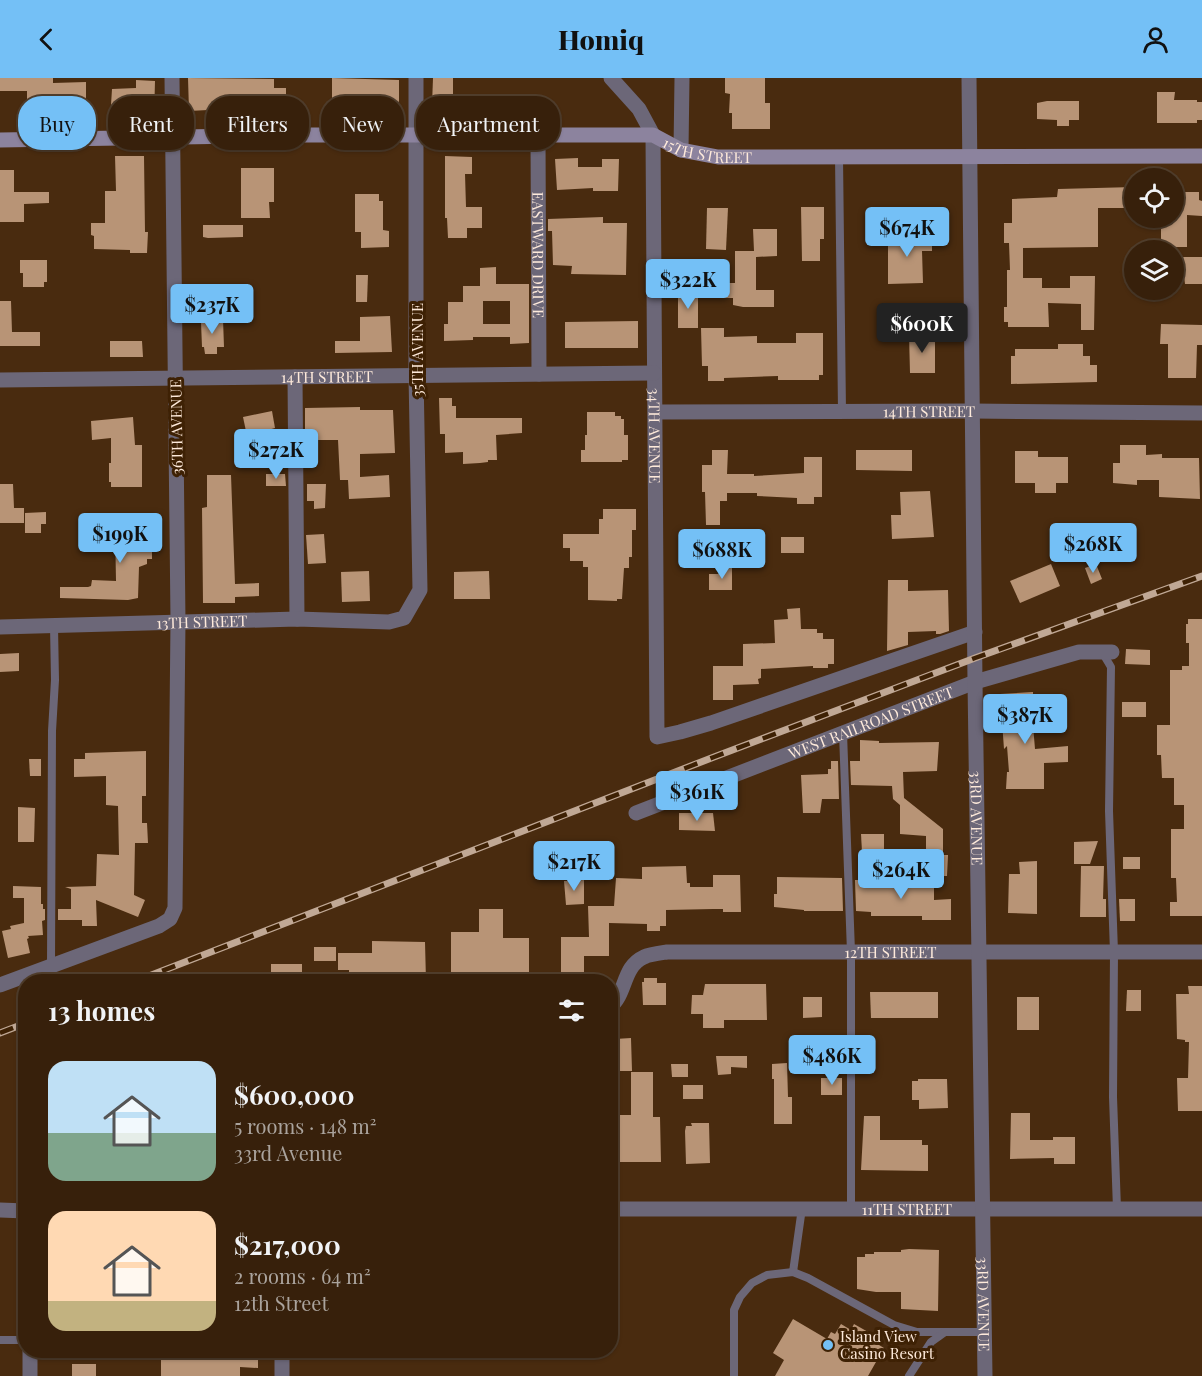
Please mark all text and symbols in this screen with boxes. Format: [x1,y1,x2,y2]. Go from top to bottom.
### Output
text: Homiq [558,21,644,57]
icon: back [30,23,63,56]
icon: person [1139,23,1172,56]
chip: Buy [18,96,96,150]
chip: Rent [108,96,194,150]
chip: Filters [206,96,309,150]
chip: New [321,96,404,150]
chip: Apartment [416,96,560,150]
street label: 15TH STREET [659,132,752,167]
map controls [1124,168,1184,300]
button: locate [1124,168,1184,228]
street label: EASTWARD DRIVE [528,192,549,318]
pin: $674K [865,207,949,258]
text: $674K [879,213,935,240]
button: layers [1124,240,1184,300]
pin: $322K [646,259,730,310]
text: $322K [660,265,716,292]
pin: $237K [170,284,254,335]
text: $237K [184,290,240,317]
street label: 35TH AVENUE [407,303,427,397]
pin: $600K [880,303,964,354]
text: $600K [891,309,953,336]
street label: 14TH STREET [281,366,373,387]
street label: 36TH AVENUE [165,379,187,475]
street label: 34TH AVENUE [645,388,665,483]
street label: 14TH STREET [883,401,975,421]
pin: $272K [234,429,318,480]
text: $272K [248,435,304,462]
pin: $199K [78,513,162,564]
text: $199K [92,519,148,546]
pin: $268K [1051,523,1135,574]
pin: $688K [680,529,764,580]
text: $268K [1064,529,1122,556]
text: $688K [692,535,752,562]
street label: 13TH STREET [156,610,248,633]
street label: WEST RAILROAD STREET [785,681,957,763]
pin: $387K [983,694,1067,745]
text: $387K [997,700,1053,727]
pin: $361K [655,771,739,822]
street label: 33RD AVENUE [966,771,988,865]
text: $361K [670,777,724,804]
pin: $217K [532,841,616,892]
text: $217K [548,847,600,874]
pin: $264K [859,849,943,900]
text: $264K [872,855,930,882]
street label: 12TH STREET [845,942,936,962]
text: 13 homes [48,993,155,1028]
icon: filters [555,994,588,1027]
pin: $486K [790,1035,874,1086]
text: $486K [803,1041,861,1068]
text: $600,000 [234,1077,354,1112]
icon: home [96,1085,168,1157]
text: 5 rooms · 148 m² [234,1112,377,1139]
text: 33rd Avenue [234,1139,342,1166]
street label: 11TH STREET [862,1199,952,1219]
text: $217,000 [234,1227,341,1262]
icon: home [96,1235,168,1307]
street label: 33RD AVENUE [973,1256,995,1351]
text: 2 rooms · 64 m² [234,1262,371,1289]
text: 12th Street [234,1289,329,1316]
place label: Island View Casino Resort [840,1326,935,1363]
marker: Island View Casino Resort [821,1338,835,1352]

